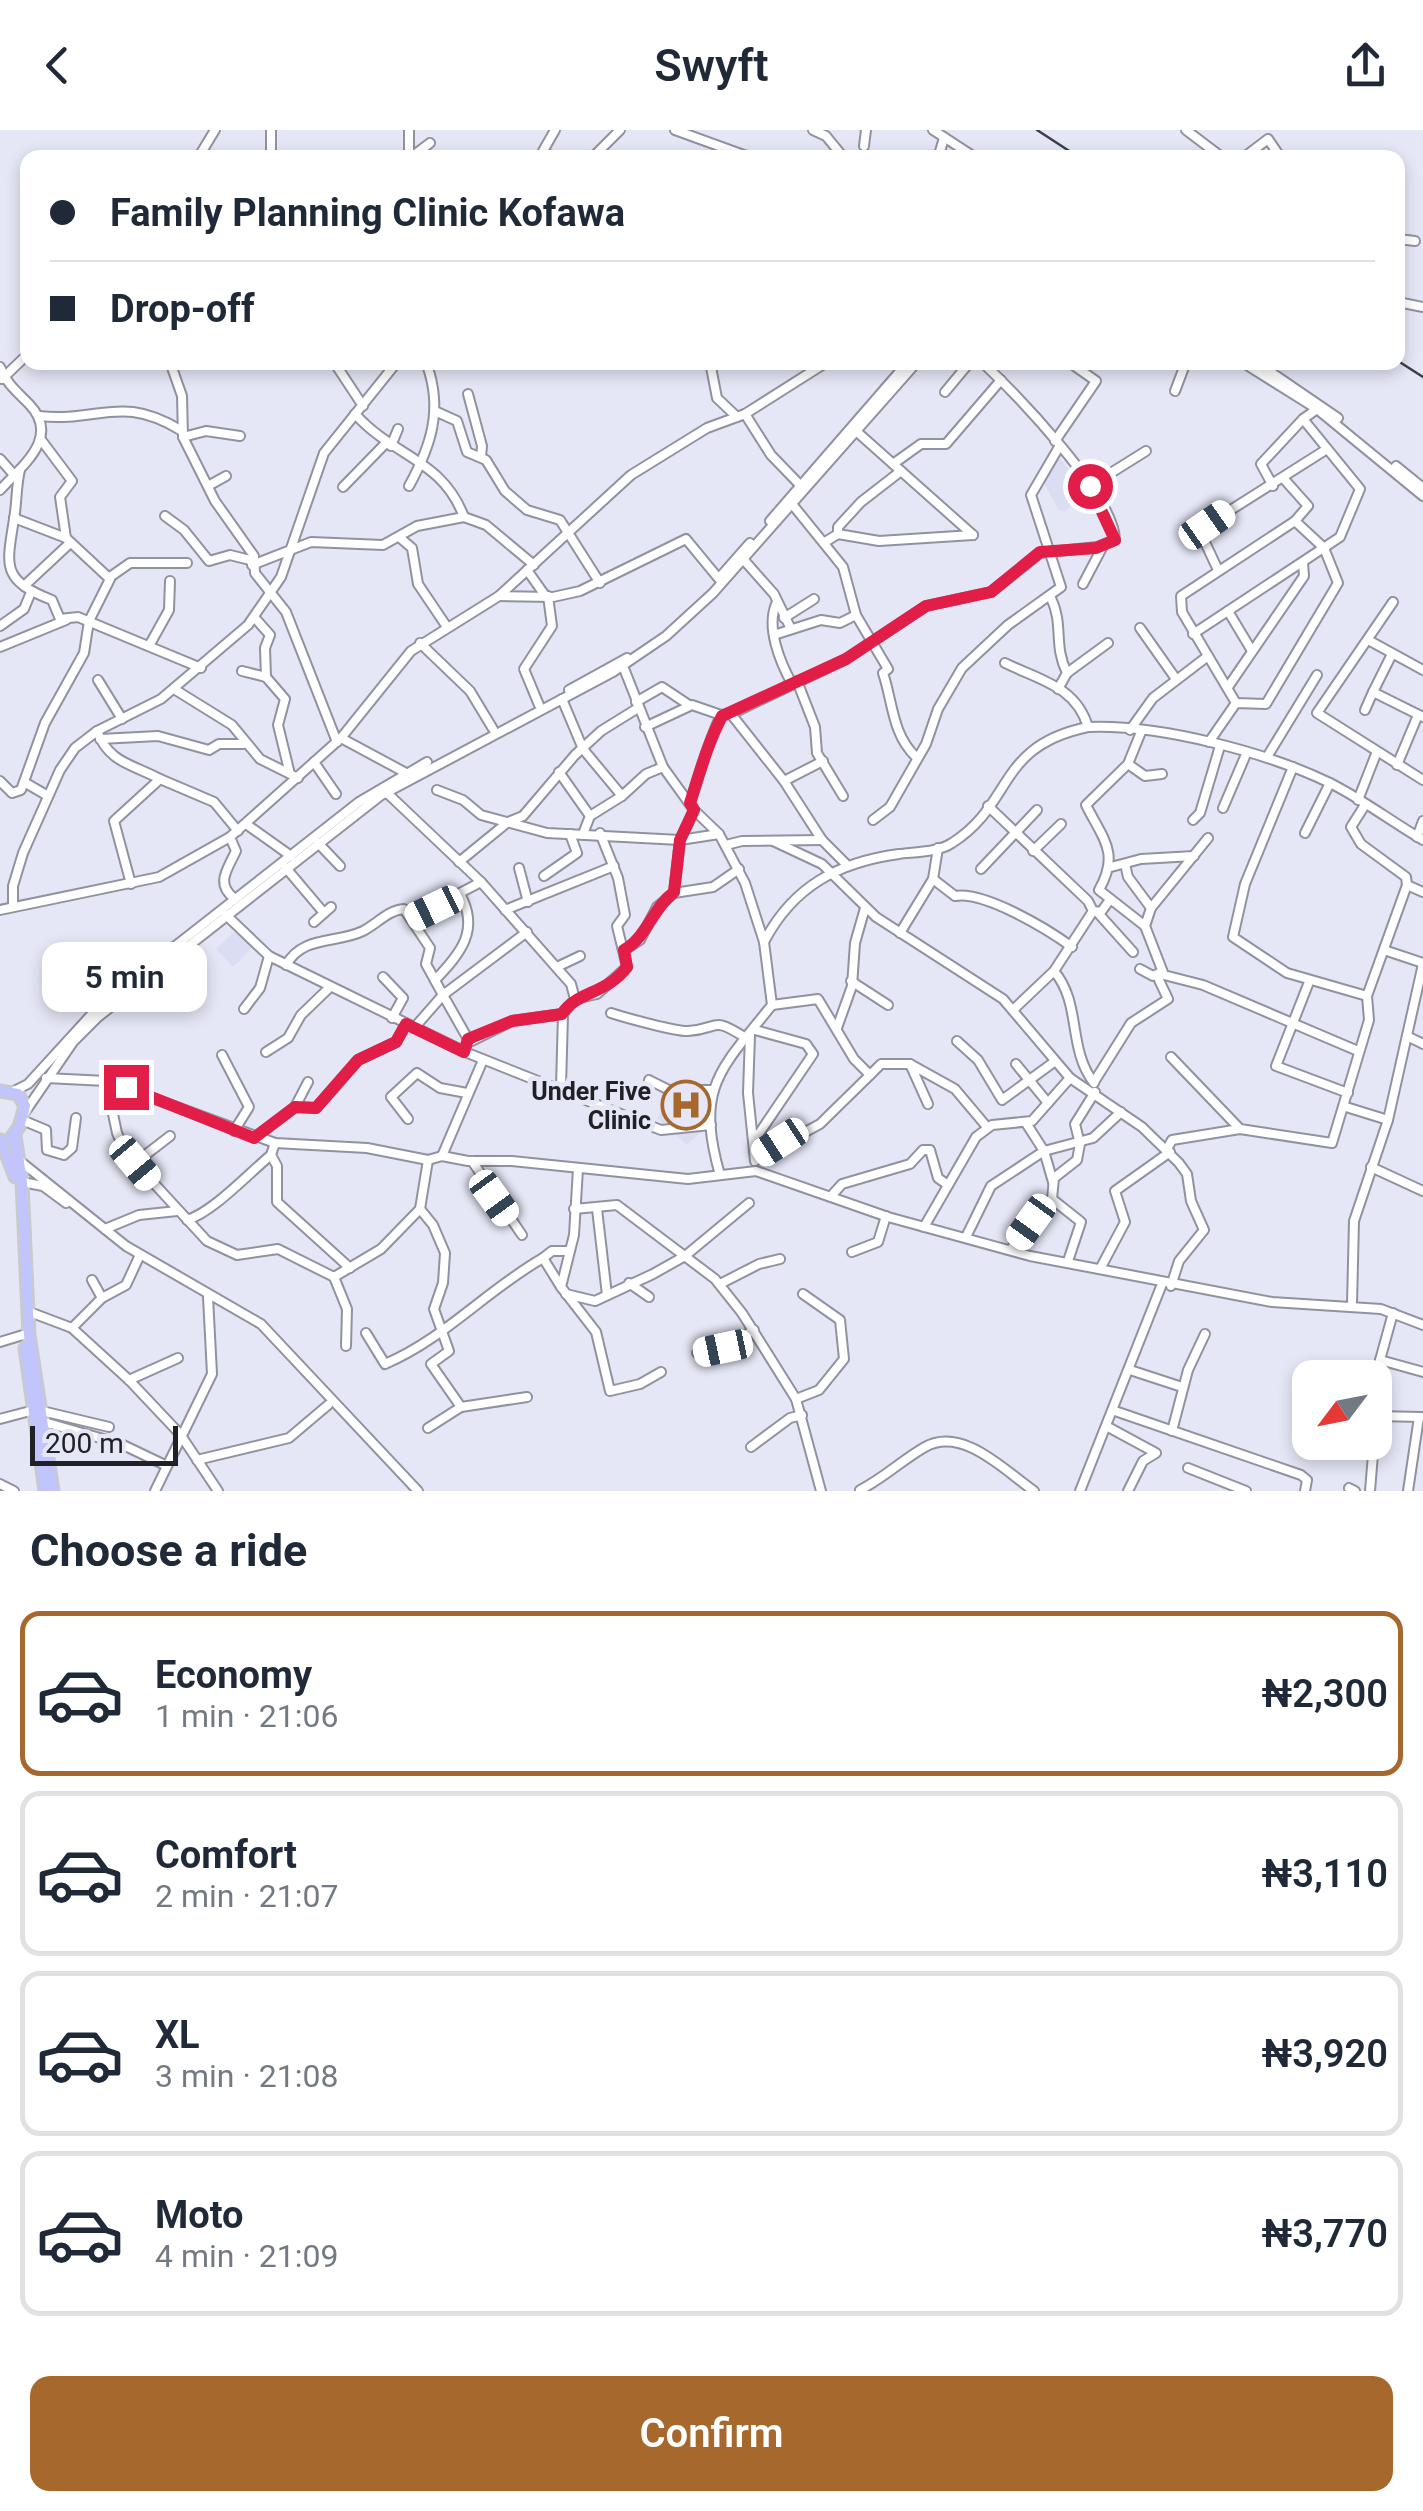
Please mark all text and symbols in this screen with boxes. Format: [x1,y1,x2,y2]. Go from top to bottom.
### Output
icon: back [30,38,85,93]
icon: share [1338,38,1393,93]
text: Swyft [654,39,769,92]
text: Family Planning Clinic Kofawa [110,191,625,235]
text: Drop-off [110,287,255,331]
route start [1068,464,1113,509]
car [1174,496,1240,554]
car [400,881,468,935]
callout: 5 min [44,942,208,1012]
text: 5 min [84,958,165,996]
route end [104,1065,149,1110]
place label: Under Five Clinic [531,1077,651,1135]
hospital icon: Under Five Clinic [660,1079,712,1131]
car [747,1113,813,1171]
car [104,1130,166,1196]
car [464,1165,524,1231]
car [1001,1189,1061,1255]
car [691,1327,755,1369]
north arrow [1292,1360,1392,1460]
map controls [1292,1360,1392,1460]
scale bar [30,1421,178,1466]
text: 200 m [45,1427,124,1460]
text: Choose a ride [30,1524,307,1577]
icon: car [35,1649,125,1739]
text: Economy [155,1653,312,1697]
text: ₦2,300 [1262,1672,1388,1716]
text: 1 min · 21:06 [155,1697,338,1735]
icon: car [35,1829,125,1919]
text: Comfort [155,1833,297,1877]
text: ₦3,110 [1262,1852,1388,1896]
text: 2 min · 21:07 [155,1877,338,1915]
icon: car [35,2009,125,2099]
text: XL [155,2013,200,2057]
text: ₦3,920 [1262,2032,1388,2076]
text: 3 min · 21:08 [155,2057,338,2095]
icon: car [35,2189,125,2279]
text: Moto [155,2193,244,2237]
text: ₦3,770 [1262,2212,1388,2256]
text: 4 min · 21:09 [155,2237,338,2275]
button: Confirm [30,2376,1393,2491]

